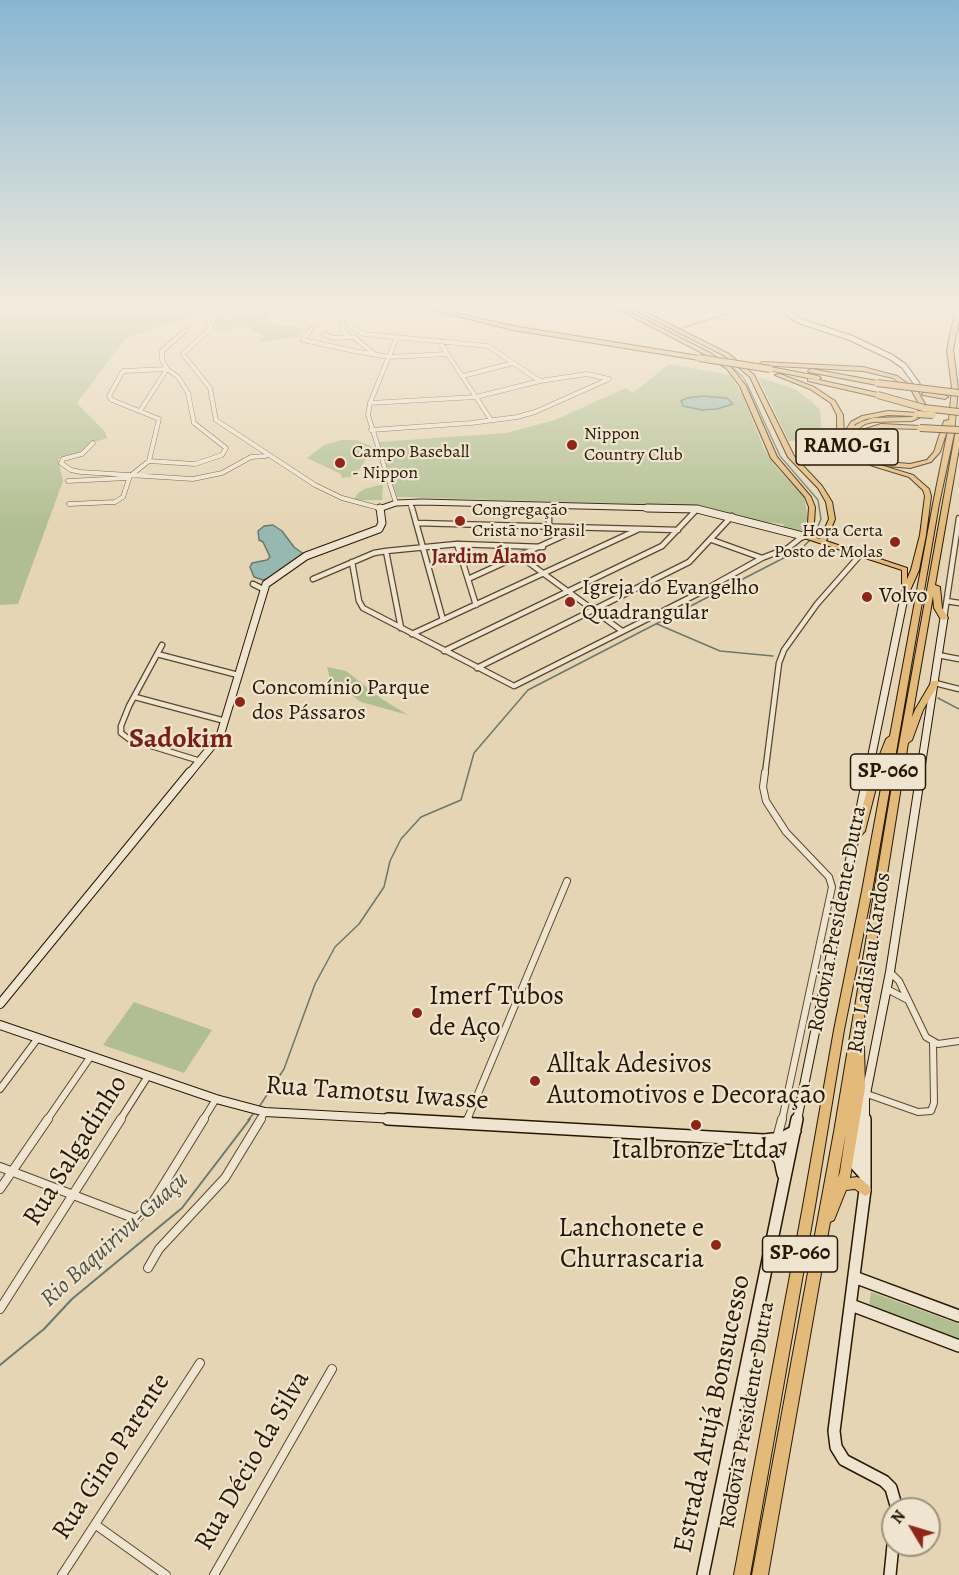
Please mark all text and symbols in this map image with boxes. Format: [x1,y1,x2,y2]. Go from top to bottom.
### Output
place label: Nippon Country Club [584,424,683,466]
road number: RAMO-G1 [796,429,898,465]
marker: Nippon Country Club [565,438,579,452]
place label: Campo Baseball - Nippon [352,442,469,484]
marker: Campo Baseball - Nippon [333,456,347,470]
place label: Congregação Cristã no Brasil [472,500,585,542]
marker: Congregação Cristã no Brasil [453,514,467,528]
place label: Hora Certa Posto de Molas [774,521,883,564]
marker: Hora Certa Posto de Molas [888,535,902,549]
district label: Jardim Álamo [431,546,547,570]
place label: Igreja do Evangelho Quadrangular [582,576,759,628]
place label: Volvo [879,584,927,610]
marker: Volvo [860,590,874,604]
marker: Igreja do Evangelho Quadrangular [563,595,577,609]
place label: Concomínio Parque dos Pássaros [252,676,430,728]
marker: Concomínio Parque dos Pássaros [233,695,247,709]
district label: Sadokim [129,723,233,757]
road number: SP-060 [850,754,926,790]
street label: Rodovia Presidente Dutra [803,804,873,1034]
street label: Rua Ladislau Kardos [843,871,897,1055]
place label: Imerf Tubos de Aço [429,981,564,1044]
marker: Imerf Tubos de Aço [410,1006,424,1020]
place label: Alltak Adesivos Automotivos e Decoração [547,1049,826,1112]
street label: Rua Salgadinho [17,1070,135,1232]
street label: Rua Tamotsu Iwasse [264,1070,490,1118]
marker: Alltak Adesivos Automotivos e Decoração [528,1074,542,1088]
marker: Italbronze Ltda [689,1118,703,1132]
place label: Italbronze Ltda [611,1135,781,1167]
water label: Rio Baquirivu-Guaçu [35,1166,195,1314]
place label: Lanchonete e Churrascaria [558,1213,704,1276]
road number: SP-060 [762,1236,838,1272]
marker: Lanchonete e Churrascaria [709,1238,723,1252]
street label: Estrada Arujá Bonsucesso [668,1272,758,1556]
street label: Rodovia Presidente Dutra [715,1299,781,1531]
street label: Rua Décio da Silva [188,1365,318,1557]
street label: Rua Gino Parente [46,1368,178,1546]
north arrow [881,1497,941,1557]
text: N [886,1506,911,1529]

